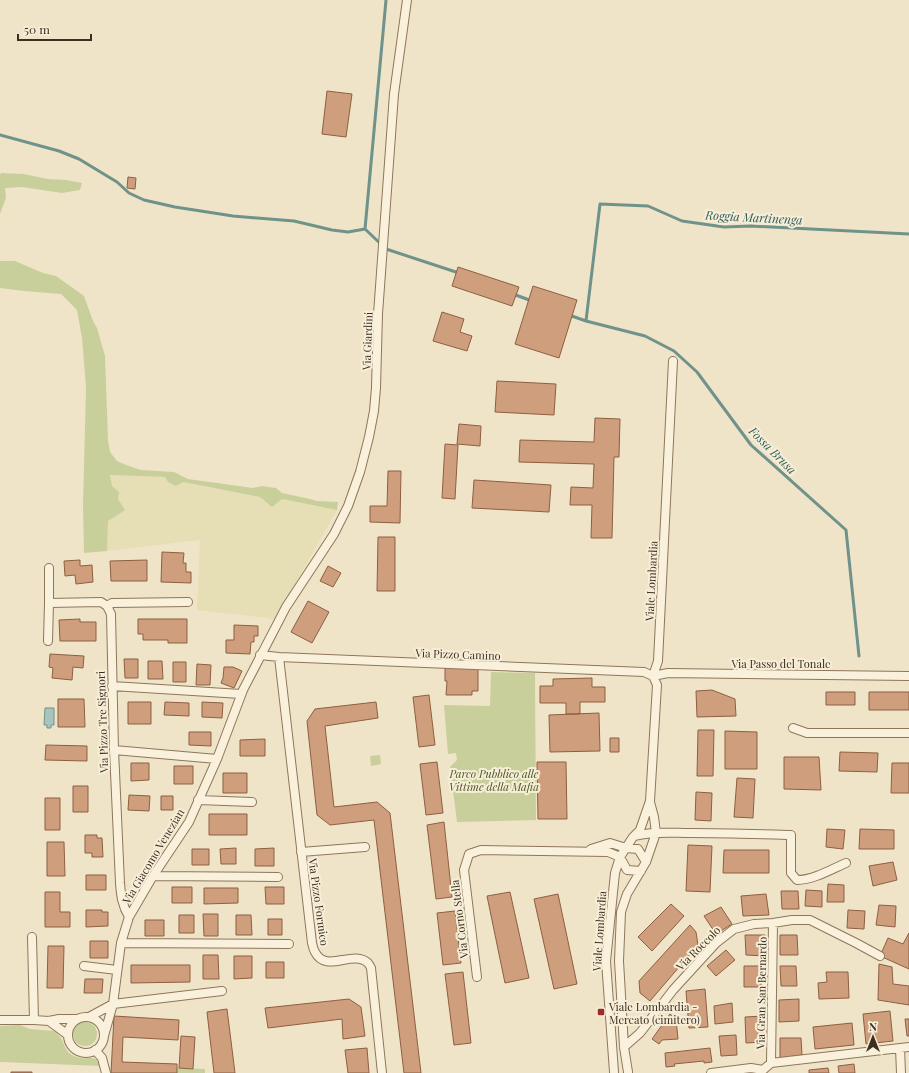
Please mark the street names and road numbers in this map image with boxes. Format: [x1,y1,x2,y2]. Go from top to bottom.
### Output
street label: Via Giardini [358,312,376,371]
street label: Viale Lombardia [641,540,661,623]
street label: Via Pizzo Camino [414,645,501,663]
street label: Via Passo del Tonale [731,656,831,671]
street label: Via Pizzo Tre Signori [93,671,111,774]
street label: Via Giacomo Venezian [118,805,188,907]
street label: Via Pizzo Formico [305,856,333,947]
street label: Via Corno Stella [447,878,471,960]
street label: Viale Lombardia [589,890,609,973]
street label: Via Roccolo [672,923,723,974]
street label: Via Gran San Bernardo [753,937,769,1050]

